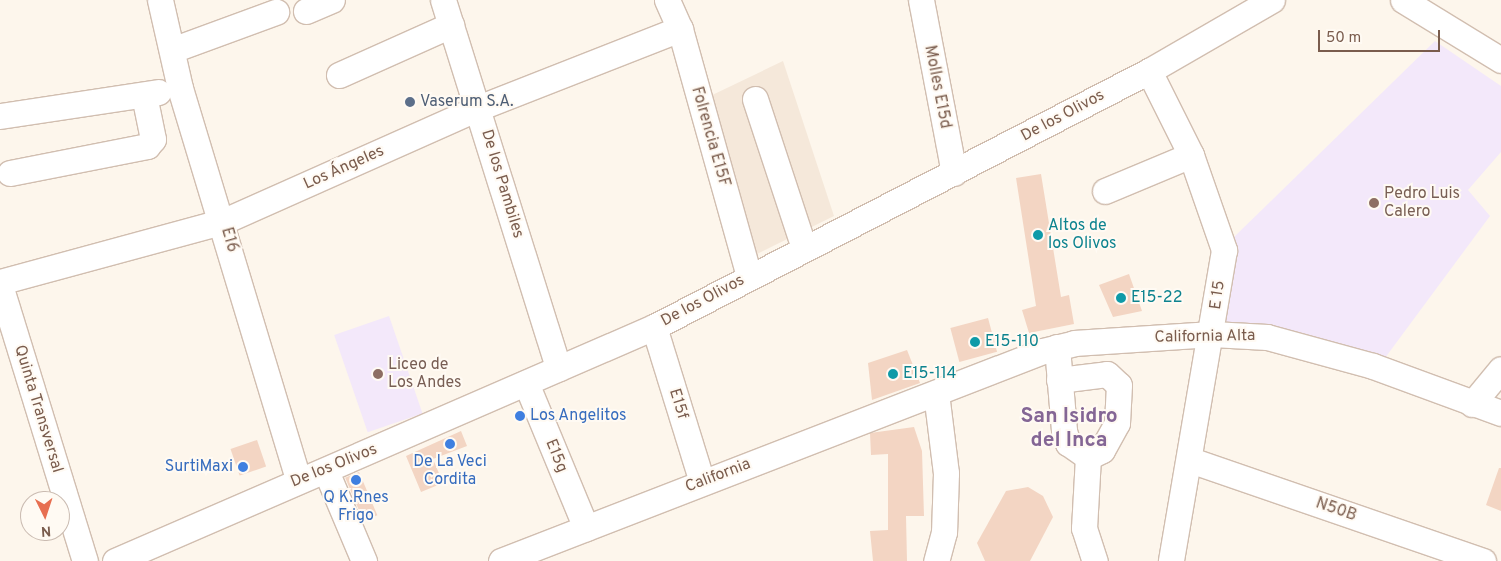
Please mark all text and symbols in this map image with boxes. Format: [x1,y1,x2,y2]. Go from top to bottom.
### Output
scale bar [1321,20,1444,52]
text: 50 m [1326,29,1361,48]
street label: Molles E15d [920,44,954,130]
street label: Folrencia E15F [687,85,733,189]
street label: De los Olivos [1018,86,1108,146]
place label: Vaserum S.A. [420,92,514,112]
marker: Vaserum S.A. [404,96,416,108]
street label: De los Pambiles [476,127,528,241]
street label: Los Ángeles [300,142,388,194]
place label: Pedro Luis Calero [1384,184,1460,222]
marker: Pedro Luis Calero [1368,197,1380,209]
place label: Altos de los Olivos [1048,216,1117,254]
street label: E16 [216,225,242,255]
marker: Altos de los Olivos [1032,229,1044,241]
street label: De los Olivos [658,271,748,331]
street label: E 15 [1206,279,1230,311]
place label: E15-22 [1131,288,1182,308]
marker: E15-22 [1115,292,1127,304]
street label: California Alta [1154,327,1256,347]
place label: E15-110 [985,332,1039,352]
marker: E15-110 [969,336,981,348]
street label: Quinta Transversal [9,343,67,475]
place label: Liceo de Los Andes [388,355,462,393]
place label: E15-114 [903,364,956,384]
marker: Liceo de Los Andes [372,368,384,380]
marker: E15-114 [887,368,899,380]
street label: E15f [664,386,692,422]
district label: San Isidro del Inca [1020,404,1118,454]
place label: Los Angelitos [530,406,627,426]
marker: Los Angelitos [514,410,526,422]
street label: E15g [541,436,571,476]
marker: De La Veci Cordita [444,438,456,450]
street label: De los Olivos [288,440,380,492]
place label: De La Veci Cordita [413,452,487,490]
street label: California [683,455,753,497]
place label: SurtiMaxi [165,457,233,477]
marker: SurtiMaxi [237,461,249,473]
marker: Q K.Rnes Frigo [350,474,362,486]
place label: Q K.Rnes Frigo [323,488,389,526]
north arrow [20,491,70,541]
street label: N50B [1313,494,1359,526]
text: N [40,522,52,539]

